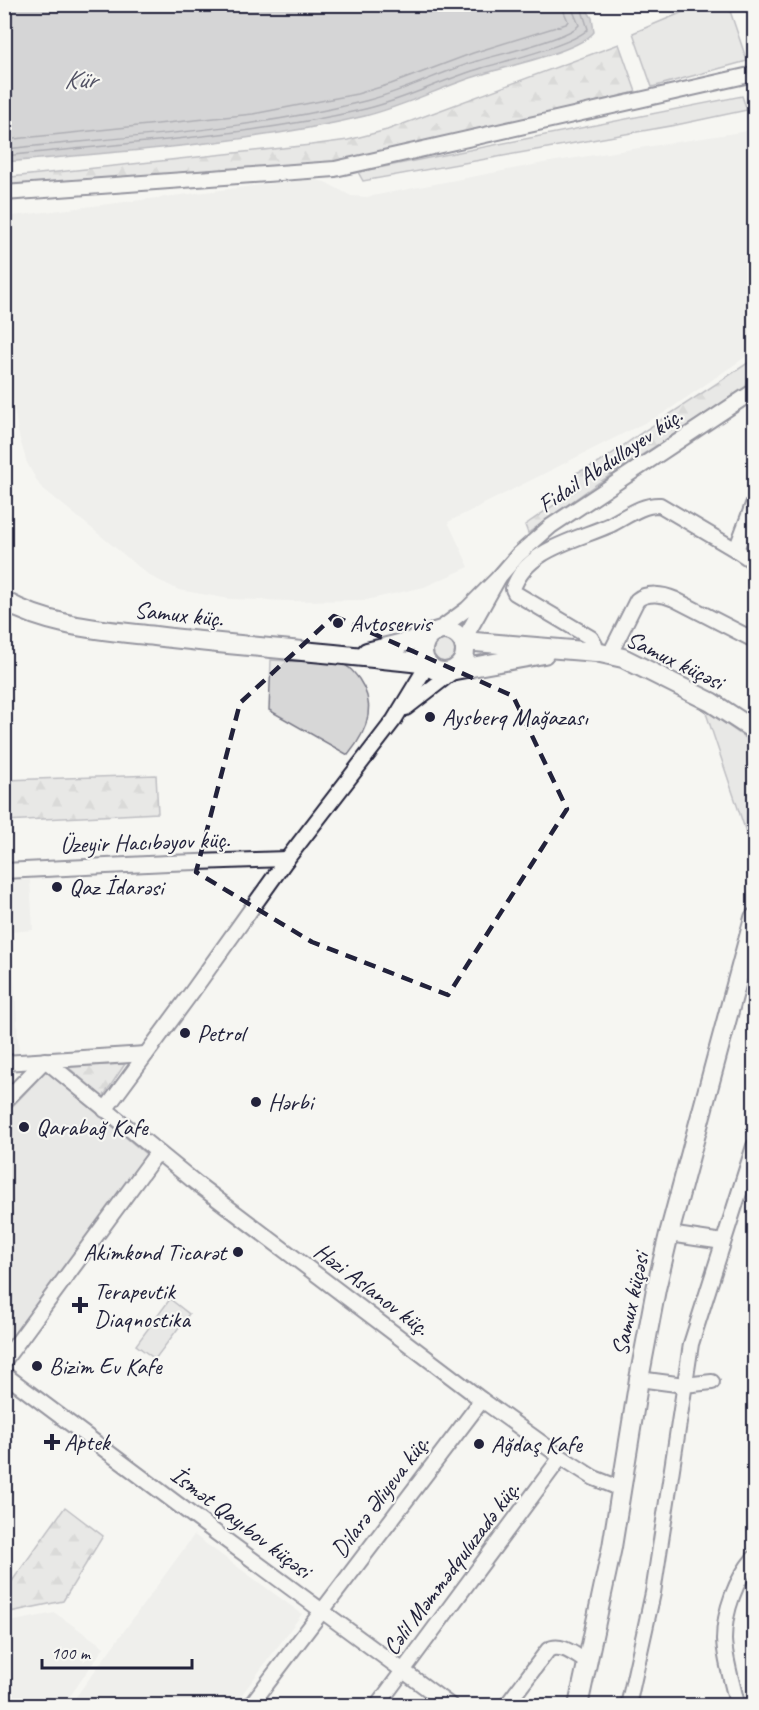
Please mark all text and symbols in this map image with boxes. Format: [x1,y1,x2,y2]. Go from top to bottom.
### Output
water label: Kür [64,63,101,96]
street label: Fidail Abdullayev küç. [532,400,688,519]
street label: Samux küç. [133,594,225,634]
place label: Avtoservis [350,608,433,638]
marker: Avtoservis [331,616,345,630]
street label: Samux küçəsi [621,624,731,698]
place label: Aysberq Mağazası [442,702,589,732]
marker: Aysberq Mağazası [423,710,437,724]
street label: Üzeyir Hacıbəyov küç. [60,824,231,860]
place label: Qaz İdarəsi [69,872,166,902]
marker: Qaz İdarəsi [50,880,64,894]
place label: Petrol [197,1018,249,1048]
marker: Petrol [178,1026,192,1040]
place label: Hərbi [268,1087,315,1117]
marker: Hərbi [249,1095,263,1109]
place label: Qarabağ Kafe [36,1112,150,1142]
marker: Qarabağ Kafe [17,1120,31,1134]
street label: Həzi Aslanov küç. [308,1236,436,1342]
place label: Akimkond Ticarət [83,1237,228,1267]
marker: Akimkond Ticarət [231,1245,245,1259]
street label: Samux küçəsi [604,1247,656,1358]
place label: Terapevtik Diaqnostika [94,1276,191,1334]
marker: Terapevtik Diaqnostika [71,1296,89,1314]
place label: Bizim Ev Kafe [49,1351,164,1381]
marker: Bizim Ev Kafe [30,1359,44,1373]
place label: Aptek [64,1427,112,1457]
street label: Dilarə Əliyeva küç. [324,1429,436,1563]
place label: Ağdaş Kafe [491,1429,584,1459]
marker: Aptek [45,1435,59,1449]
marker: Ağdaş Kafe [472,1437,486,1451]
street label: İsmət Qayıbov küçəsi [165,1459,319,1586]
street label: Cəlil Məmmədquluzadə küç. [376,1475,526,1661]
scale bar [42,1632,192,1670]
text: 100 m [51,1642,92,1664]

